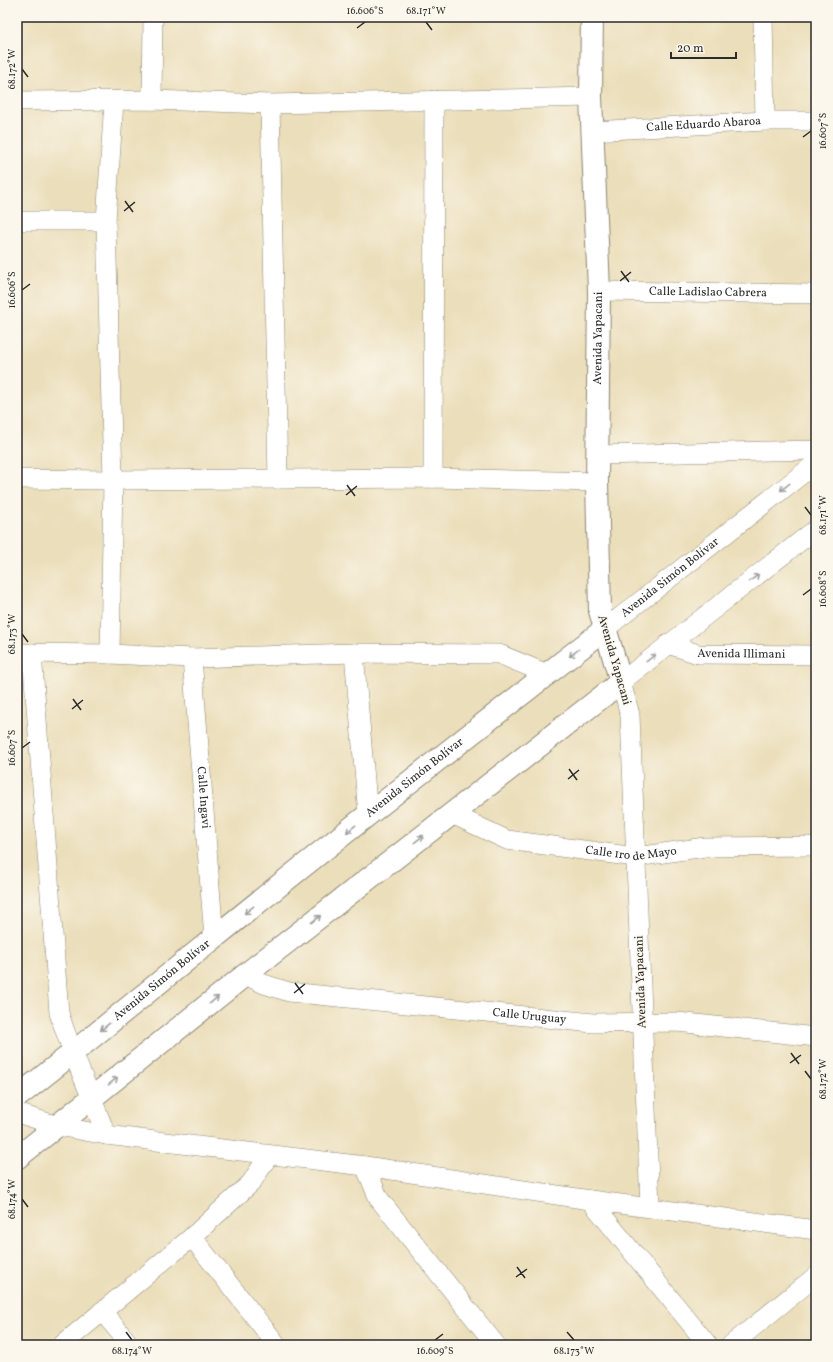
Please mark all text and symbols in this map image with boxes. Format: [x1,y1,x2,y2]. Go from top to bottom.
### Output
text: 16.606°S [347,4,383,18]
text: 68.171°W [406,4,446,18]
scale bar [671,34,736,60]
text: 20 m [677,41,704,57]
text: 68.172°W [5,49,19,89]
street label: Calle Eduardo Abaroa [646,113,762,136]
text: 16.607°S [816,113,830,149]
text: 16.606°S [5,272,19,308]
street label: Calle Ladislao Cabrera [649,284,767,301]
street label: Avenida Yapacani [590,291,607,385]
one-way arrow [780,483,791,491]
text: 68.171°W [816,495,830,535]
street label: Avenida Simón Bolívar [618,534,723,621]
text: 16.608°S [816,571,830,607]
one-way arrow [748,573,759,582]
street label: Avenida Yapacani [594,613,635,707]
text: 68.173°W [5,614,19,654]
street label: Avenida Illimani [697,646,786,663]
one-way arrow [569,649,580,657]
one-way arrow [646,654,657,662]
text: 16.607°S [5,730,19,766]
street label: Avenida Simón Bolívar [362,734,467,821]
street label: Calle Ingavi [193,766,213,830]
one-way arrow [345,824,356,833]
one-way arrow [413,835,424,844]
street label: Calle 1ro de Mayo [584,842,678,865]
one-way arrow [244,905,255,914]
one-way arrow [311,915,322,924]
street label: Avenida Yapacani [631,935,651,1029]
street label: Avenida Simón Bolívar [110,936,214,1025]
one-way arrow [209,995,220,1004]
street label: Calle Uruguay [492,1005,568,1028]
one-way arrow [100,1023,111,1032]
text: 68.172°W [816,1059,830,1099]
one-way arrow [108,1077,119,1086]
text: 68.174°W [5,1179,19,1219]
text: 68.174°W [112,1344,152,1358]
text: 16.609°S [417,1344,453,1358]
text: 68.173°W [554,1344,594,1358]

